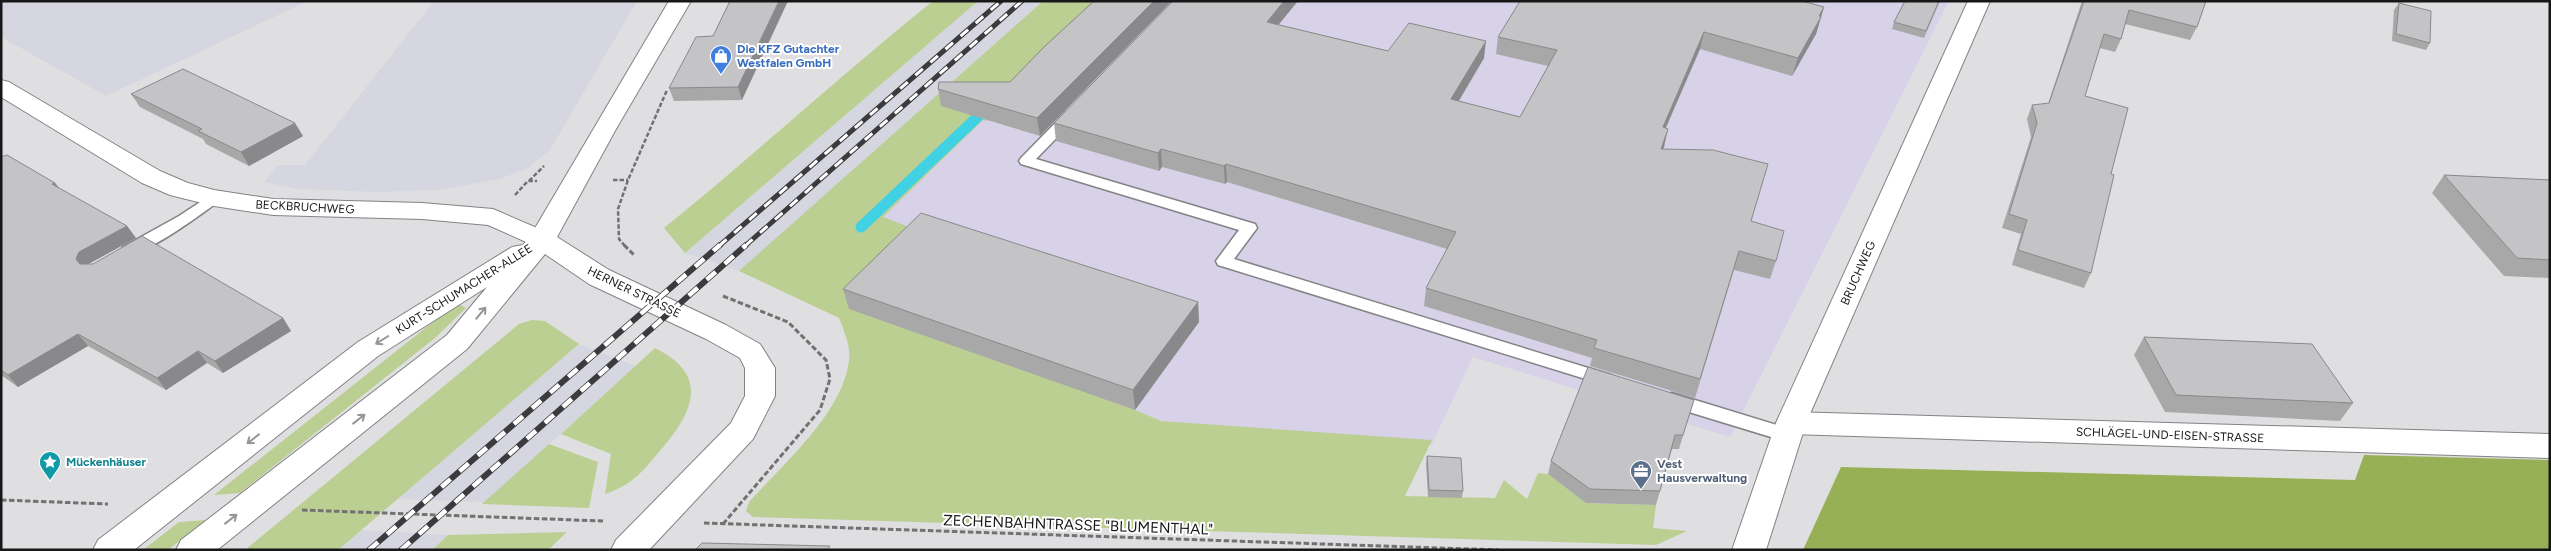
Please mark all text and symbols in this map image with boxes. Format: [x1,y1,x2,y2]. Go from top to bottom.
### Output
place label: Die KFZ Gutachter Westfalen GmbH [737,42,840,70]
shop icon: Die KFZ Gutachter Westfalen GmbH [709,44,733,75]
street label: BECKBRUCHWEG [255,197,355,217]
street label: BRUCHWEG [1838,239,1878,307]
street label: KURT-SCHUMACHER-ALLEE [393,241,535,337]
street label: HERNER STRASSE [585,263,683,321]
one-way arrow [476,307,487,320]
one-way arrow [375,336,389,346]
one-way arrow [352,414,366,424]
street label: SCHLÄGEL-UND-EISEN-STRASSE [2076,425,2264,445]
one-way arrow [247,433,260,444]
place icon: Mückenhäuser [38,450,62,481]
place label: Mückenhäuser [66,455,146,469]
place label: Vest Hausverwaltung [1657,457,1747,485]
office icon: Vest Hausverwaltung [1629,459,1653,490]
street label: ZECHENBAHNTRASSE "BLUMENTHAL" [943,511,1213,539]
one-way arrow [224,514,237,525]

